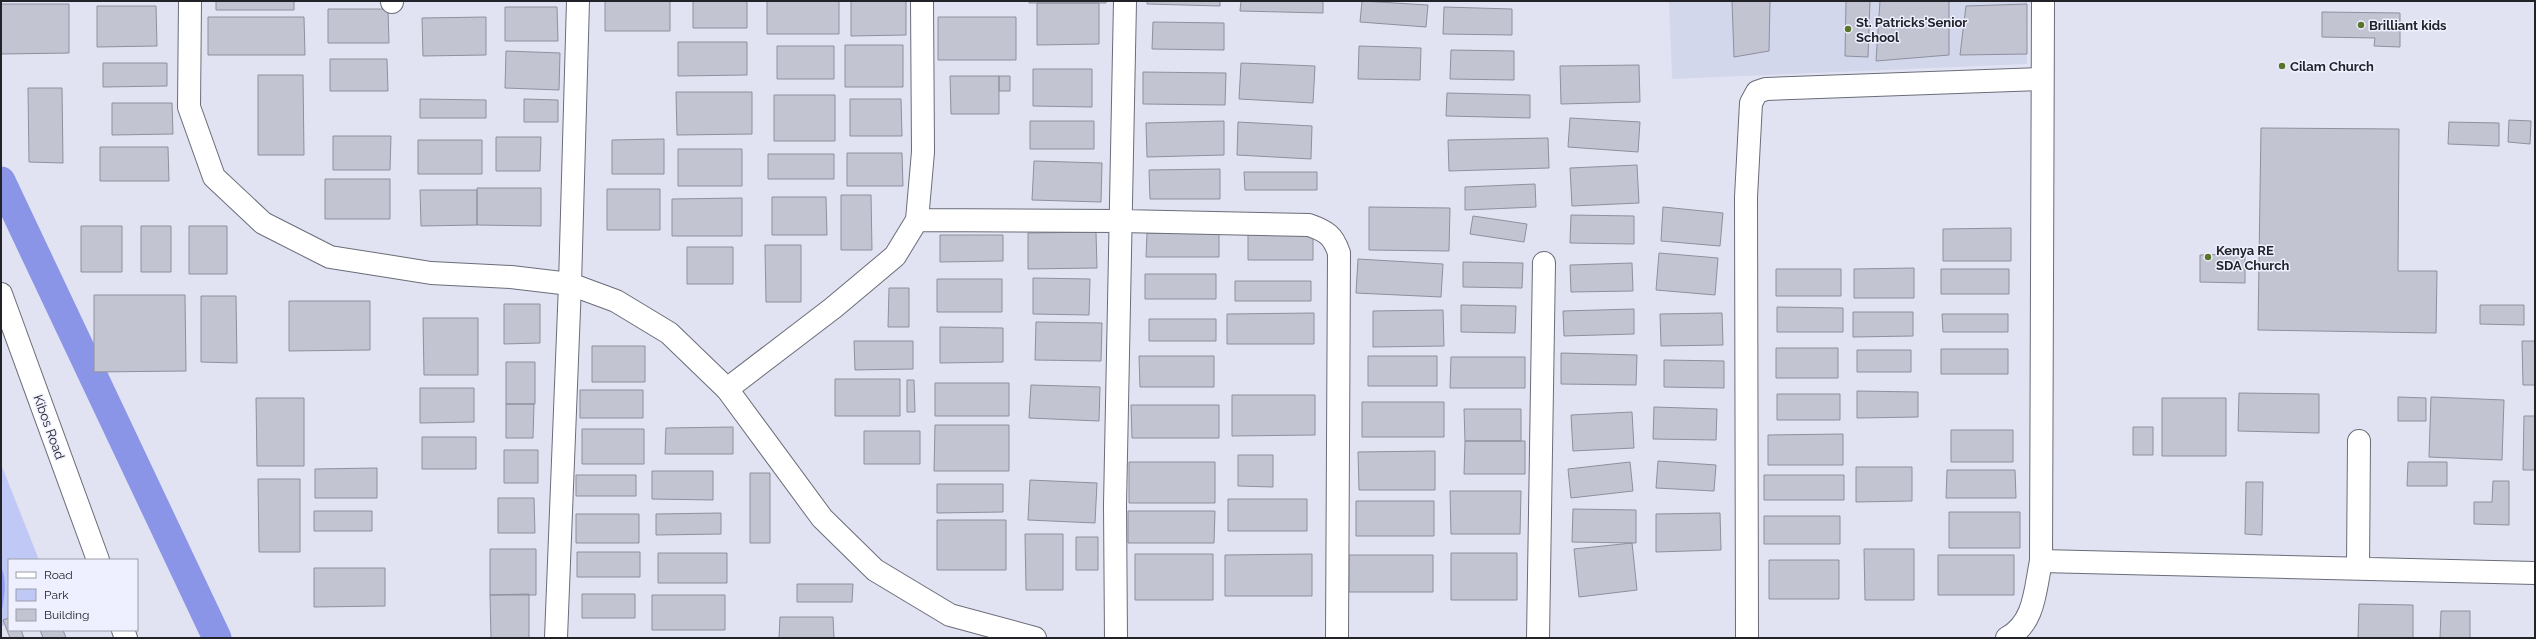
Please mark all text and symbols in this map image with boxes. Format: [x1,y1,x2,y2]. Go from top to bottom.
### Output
place label: St. Patricks'Senior School [1856,15,1967,45]
place label: Brilliant kids [2369,18,2447,33]
marker: Brilliant kids [2356,20,2366,30]
marker: St. Patricks'Senior School [1843,24,1853,34]
place label: Cilam Church [2290,59,2374,74]
marker: Cilam Church [2277,61,2287,71]
place label: Kenya RE SDA Church [2216,243,2289,273]
marker: Kenya RE SDA Church [2203,252,2213,262]
street label: Kibos Road [30,393,68,461]
legend [8,559,138,631]
text: Road [44,568,73,582]
text: Park [44,588,69,602]
text: Building [44,608,90,622]

